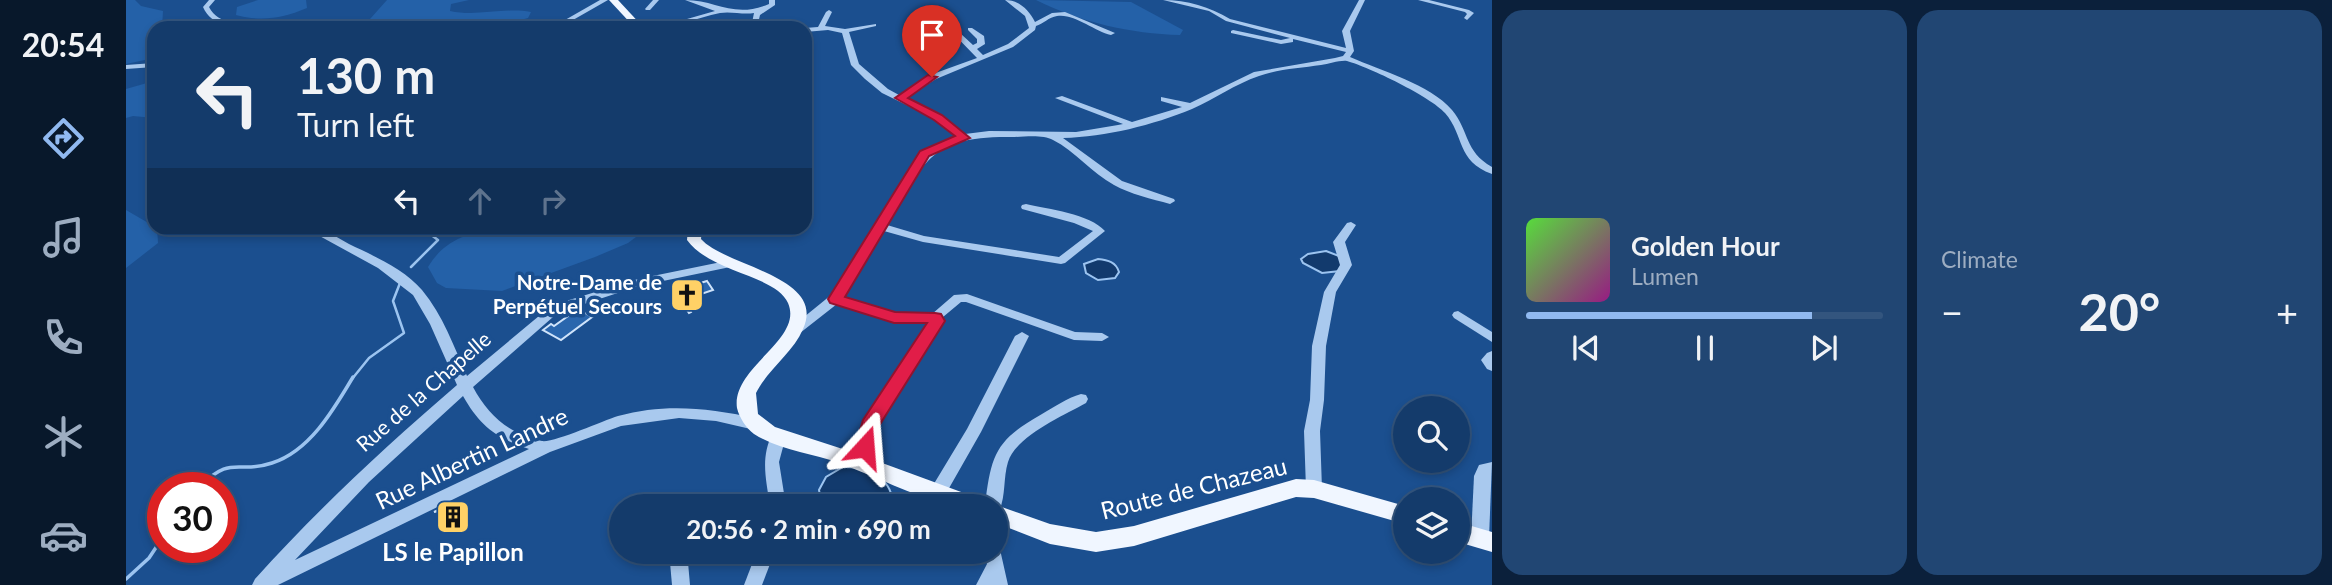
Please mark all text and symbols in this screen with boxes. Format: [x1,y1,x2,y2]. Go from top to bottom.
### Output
pin [902,5,962,77]
icon: arrive [913,16,951,54]
text: 20:54 [22,25,104,64]
text: 130 m [297,46,435,104]
icon: left [182,49,273,140]
text: Turn left [297,105,414,144]
icon: directions [39,114,88,163]
icon: left [388,182,426,220]
icon: ahead [461,182,499,220]
icon: right [534,182,572,220]
icon: music [39,213,88,262]
text: Golden Hour [1631,230,1780,262]
text: Climate [1941,245,2018,273]
text: Lumen [1631,262,1699,290]
place label: Notre-Dame de Perpétuel Secours [493,269,662,318]
church icon: Notre-Dame de Perpétuel Secours [668,276,706,314]
text: 20° [2079,280,2160,342]
text: − [1941,289,1963,335]
text: + [2276,289,2298,335]
icon: phone [39,313,88,362]
street label: Rue de la Chapelle [351,326,495,456]
icon: previous [1567,329,1605,367]
icon: pause [1686,329,1724,367]
icon: next [1805,329,1843,367]
map controls [1393,396,1470,564]
button: search [1393,396,1470,473]
street label: Rue Albertin Landre [371,400,572,515]
position arrow [828,410,902,484]
icon: climate [39,412,88,461]
street label: Route de Chazeau [1098,450,1290,525]
speed limit sign: 30 [147,472,238,563]
button: layers [1393,487,1470,564]
building icon: LS le Papillon [434,498,472,536]
icon: car [39,511,88,560]
text: 20:56 · 2 min · 690 m [686,513,931,545]
place label: LS le Papillon [382,537,524,566]

